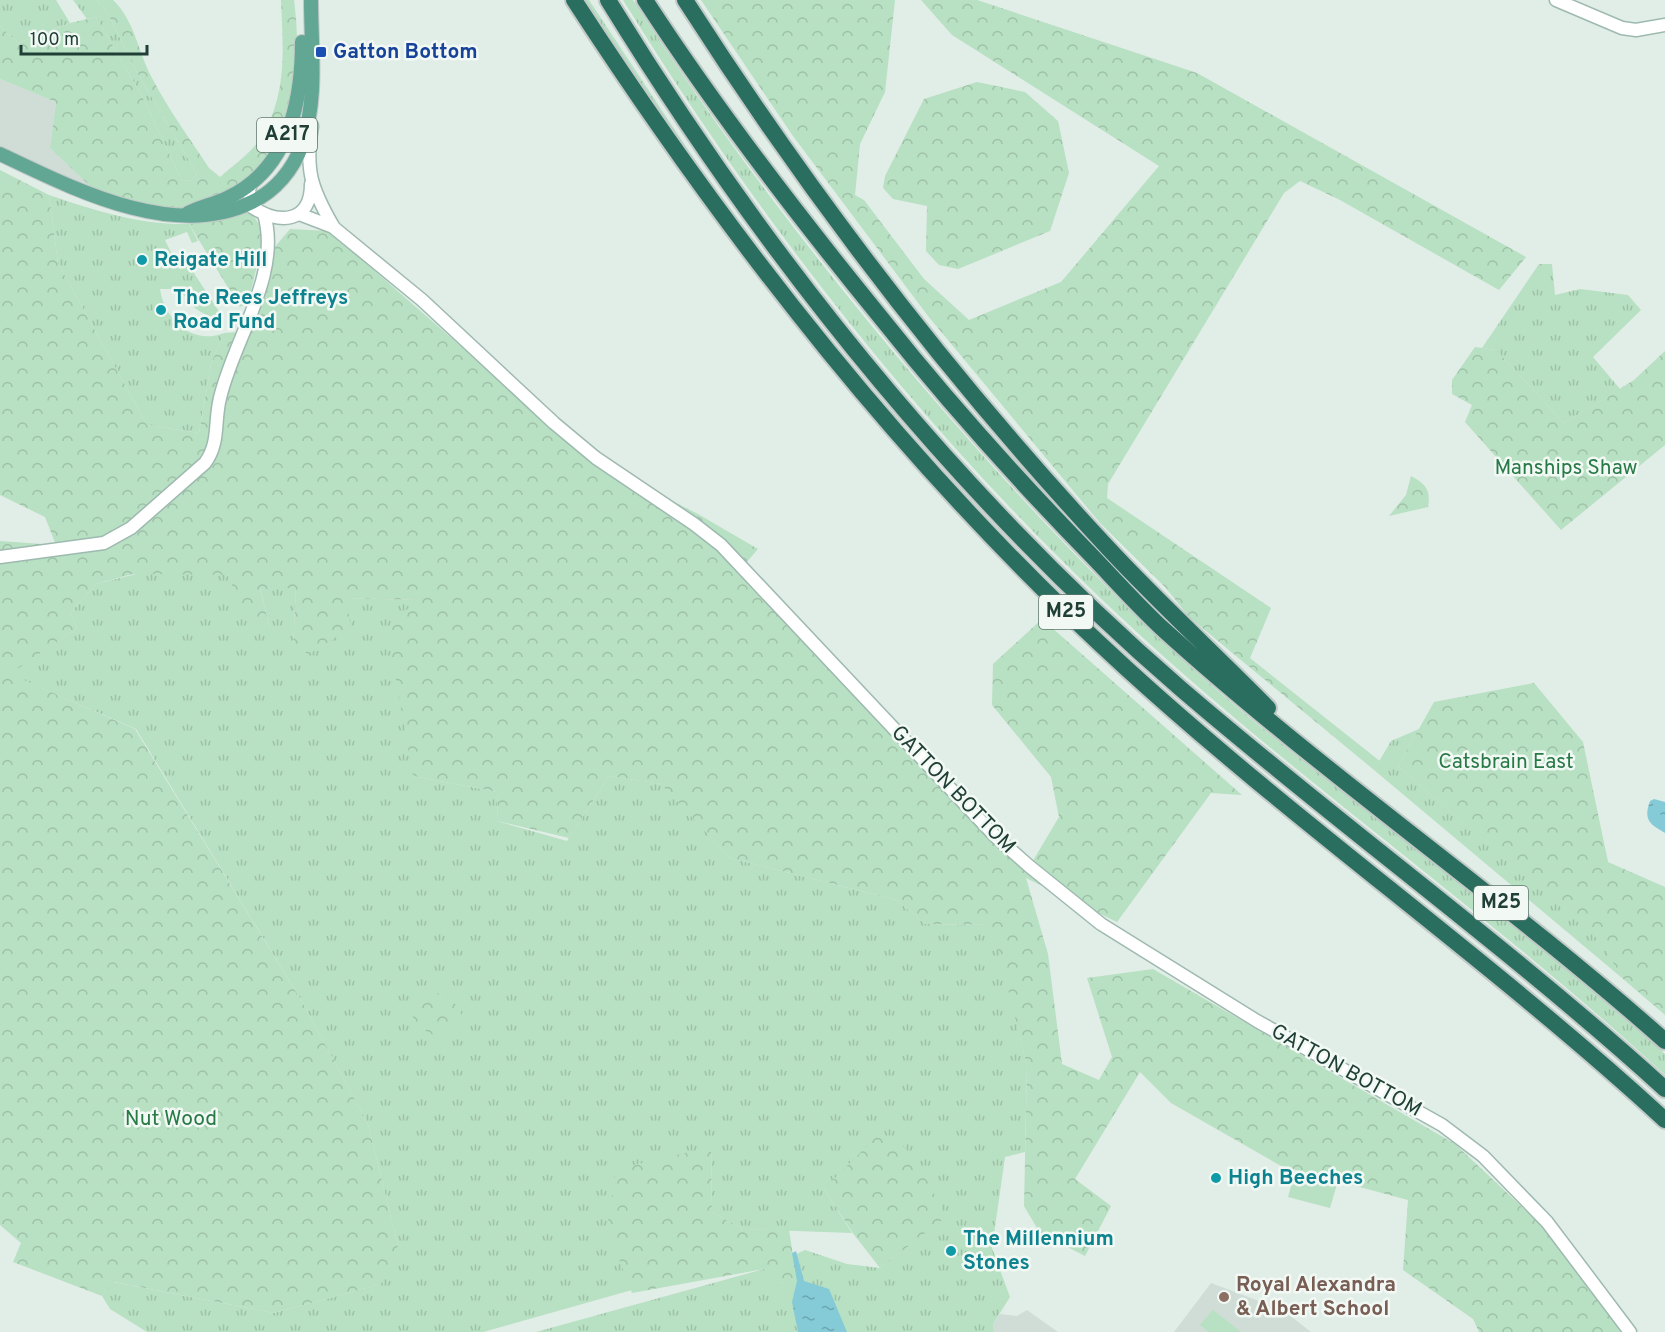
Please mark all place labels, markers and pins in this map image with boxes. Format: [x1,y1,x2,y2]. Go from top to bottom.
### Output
place label: Gatton Bottom [333,39,478,66]
marker: Gatton Bottom [314,45,328,59]
place label: Reigate Hill [154,247,267,274]
marker: Reigate Hill [135,253,149,267]
place label: The Rees Jeffreys Road Fund [173,285,348,336]
marker: The Rees Jeffreys Road Fund [154,303,168,317]
place label: High Beeches [1228,1165,1363,1192]
marker: High Beeches [1209,1171,1223,1185]
place label: The Millennium Stones [963,1226,1114,1277]
marker: The Millennium Stones [944,1244,958,1258]
place label: Royal Alexandra & Albert School [1236,1272,1396,1323]
marker: Royal Alexandra & Albert School [1217,1290,1231,1304]

